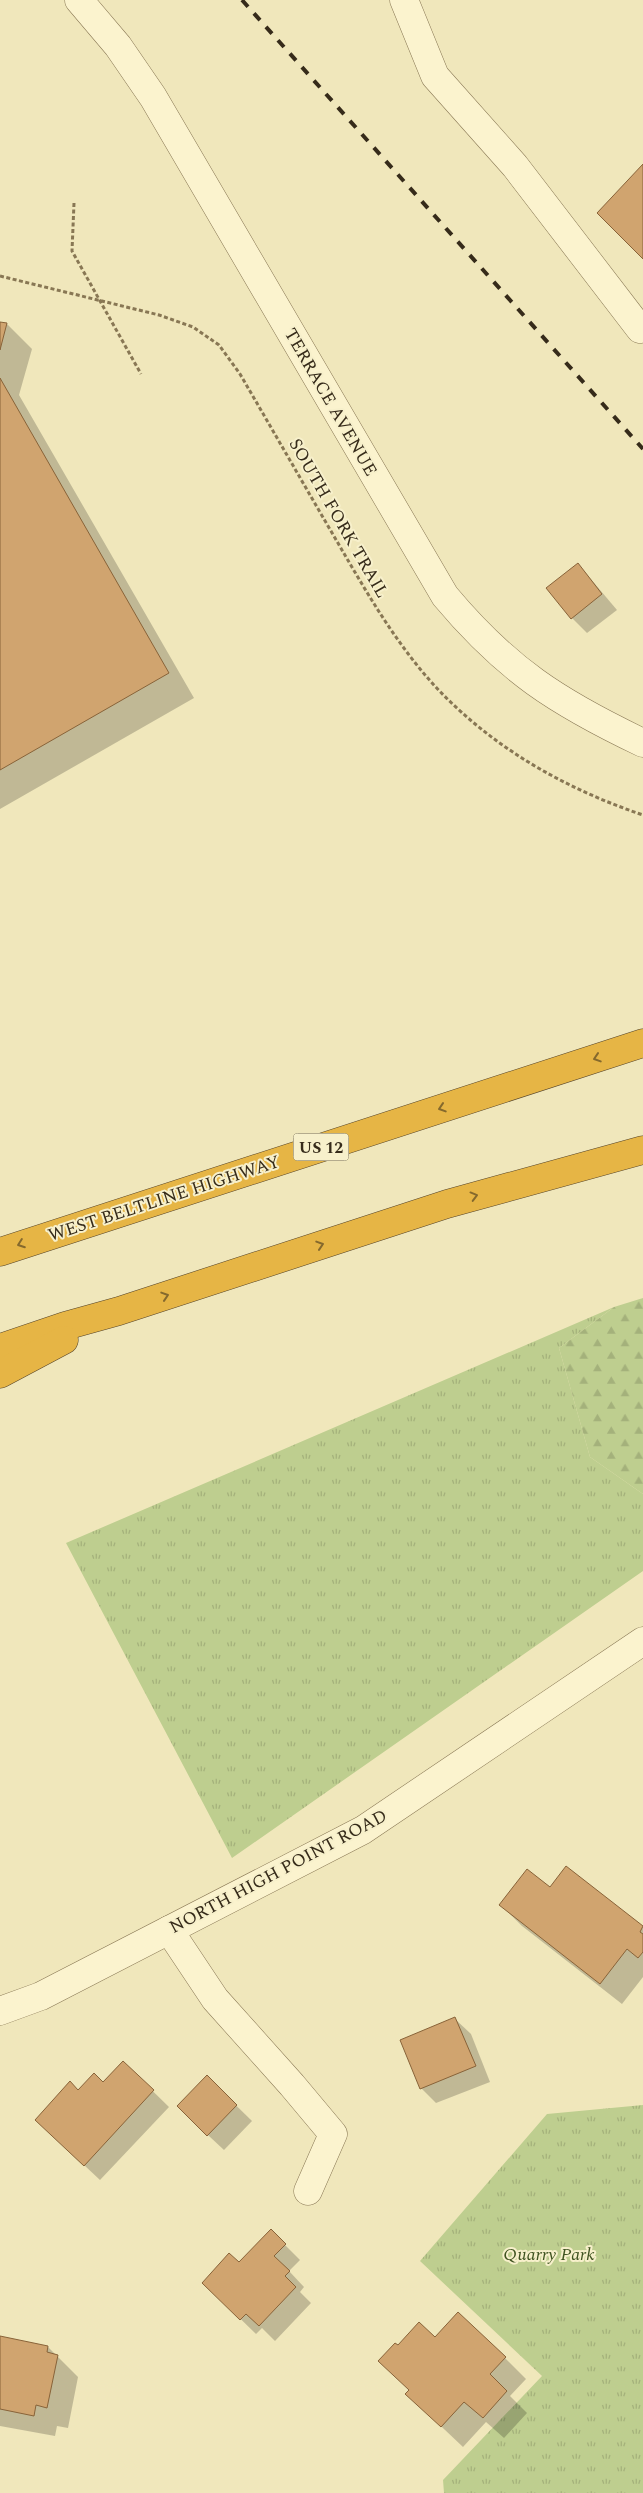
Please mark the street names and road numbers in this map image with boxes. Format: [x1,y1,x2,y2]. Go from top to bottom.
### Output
street label: TERRACE AVENUE [277,323,384,481]
street label: SOUTH FORK TRAIL [282,433,395,603]
road number: US 12 [294,1134,348,1160]
street label: WEST BELTLINE HIGHWAY [45,1148,284,1249]
street label: NORTH HIGH POINT ROAD [164,1802,392,1941]

